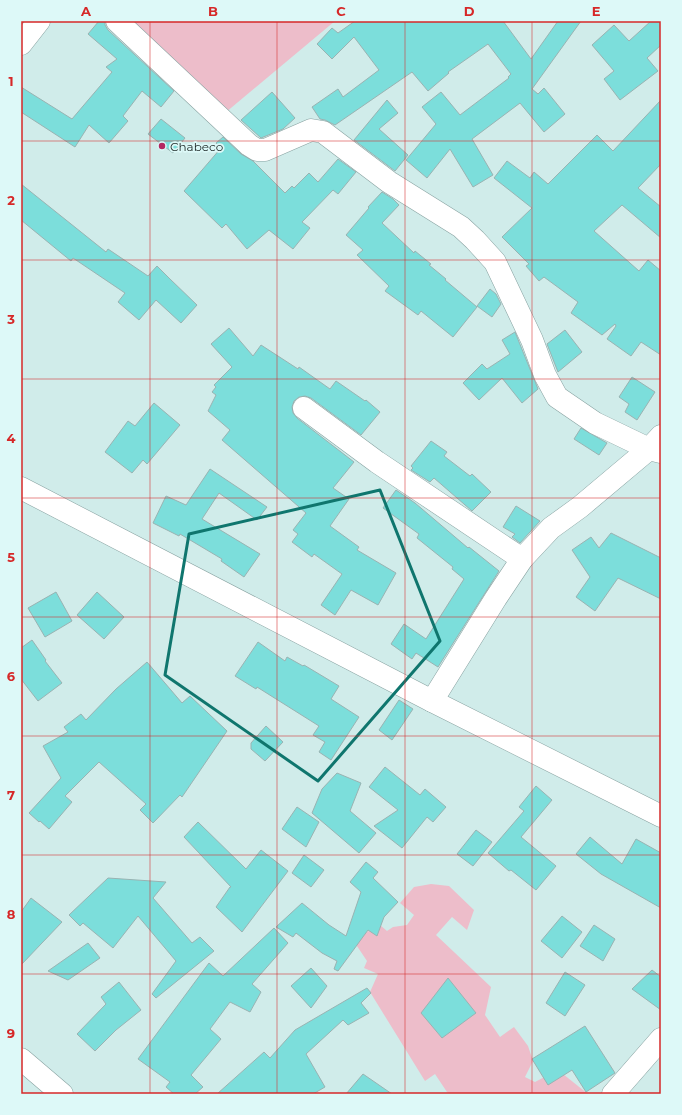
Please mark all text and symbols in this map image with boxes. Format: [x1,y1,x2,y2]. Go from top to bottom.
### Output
text: A [80,3,92,19]
text: B [208,3,218,19]
text: C [336,3,346,19]
text: D [464,3,475,19]
text: E [592,3,601,19]
text: 1 [8,73,14,89]
place label: Chabeco [170,139,223,154]
marker: Chabeco [157,141,167,151]
text: 2 [7,192,15,208]
text: 3 [6,311,15,327]
text: 4 [7,430,16,446]
text: 5 [7,549,15,565]
text: 6 [7,668,16,684]
text: 7 [7,787,15,803]
text: 8 [7,906,16,922]
text: 9 [7,1025,15,1041]

